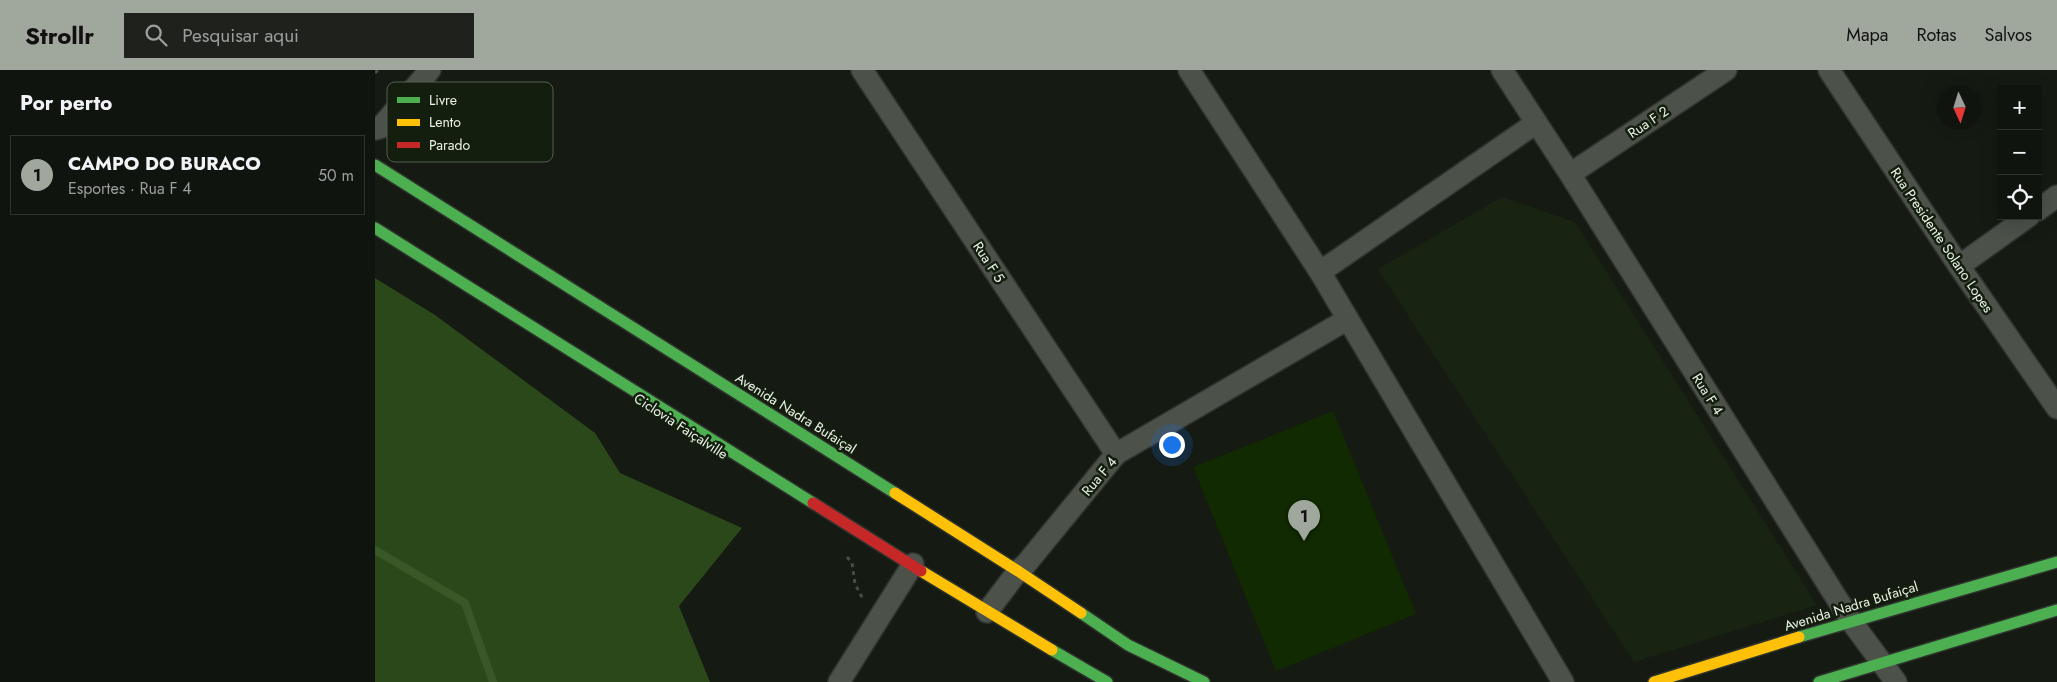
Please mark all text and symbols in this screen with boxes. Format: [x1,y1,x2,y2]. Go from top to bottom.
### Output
search box [124,13,474,58]
text: Strollr [25,18,94,53]
icon: search [142,21,170,49]
text: Pesquisar aqui [182,22,299,49]
text: Mapa [1846,22,1888,48]
text: Rotas [1916,22,1957,48]
text: Salvos [1985,22,2032,48]
legend [387,82,553,162]
north arrow [1937,85,1982,130]
map controls [1997,85,2042,220]
button: + [1997,85,2042,130]
text: Por perto [20,88,112,118]
text: Livre [429,90,457,110]
street label: Rua F 2 [1624,101,1672,143]
text: Lento [429,112,461,132]
button: − [1997,130,2042,175]
text: Parado [429,135,471,155]
text: CAMPO DO BURACO [68,150,261,177]
street label: Rua Presidente Solano Lopes [1886,163,1998,317]
text: 1 [33,164,41,187]
text: 50 m [318,164,354,187]
button: locate [1997,175,2042,220]
text: Esportes · Rua F 4 [68,177,192,200]
street label: Rua F 5 [968,238,1010,286]
street label: Avenida Nadra Bufaiçal [732,368,860,458]
street label: Rua F 4 [1687,369,1729,419]
street label: Ciclovia Faiçalville [630,388,732,464]
your location [1159,432,1185,458]
street label: Rua F 4 [1077,452,1121,500]
pin: 1 [1288,500,1320,541]
street label: Avenida Nadra Bufaiçal [1782,576,1920,636]

